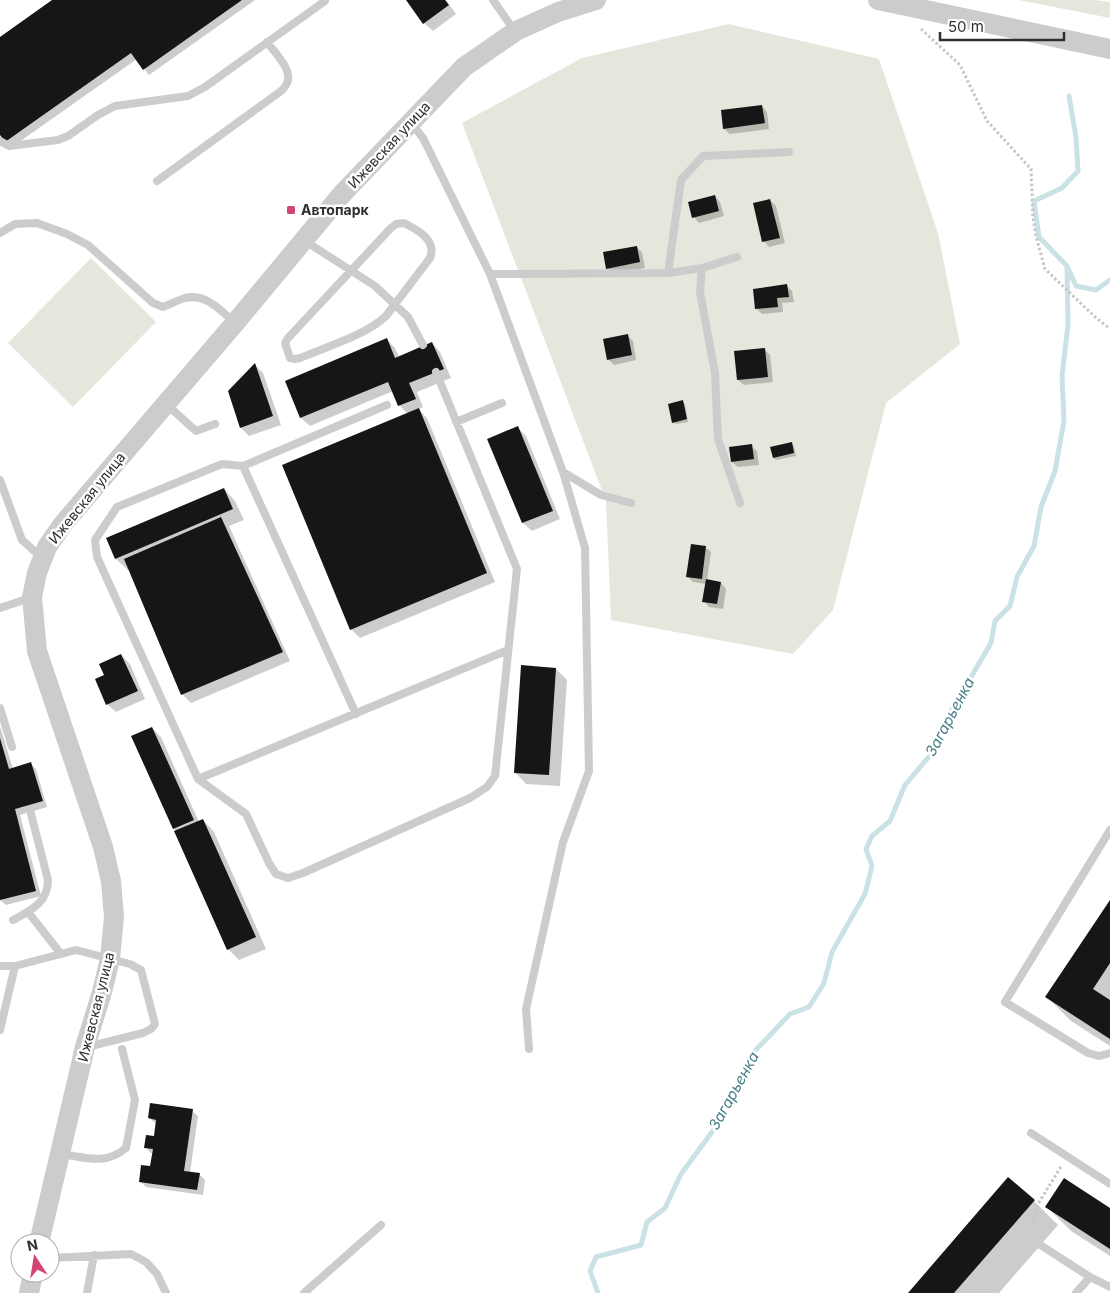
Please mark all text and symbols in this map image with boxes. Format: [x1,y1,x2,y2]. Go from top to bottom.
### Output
scale bar [940,10,1064,42]
text: 50 m [948,17,984,36]
street label: Ижевская улица [344,98,433,192]
place label: Автопарк [301,201,369,218]
marker: Автопарк [285,204,297,216]
street label: Ижевская улица [45,449,129,547]
water label: Загарьенка [921,674,978,759]
street label: Ижевская улица [74,950,117,1064]
water label: Загарьенка [704,1048,763,1133]
north arrow [10,1233,60,1283]
text: N [25,1235,39,1254]

